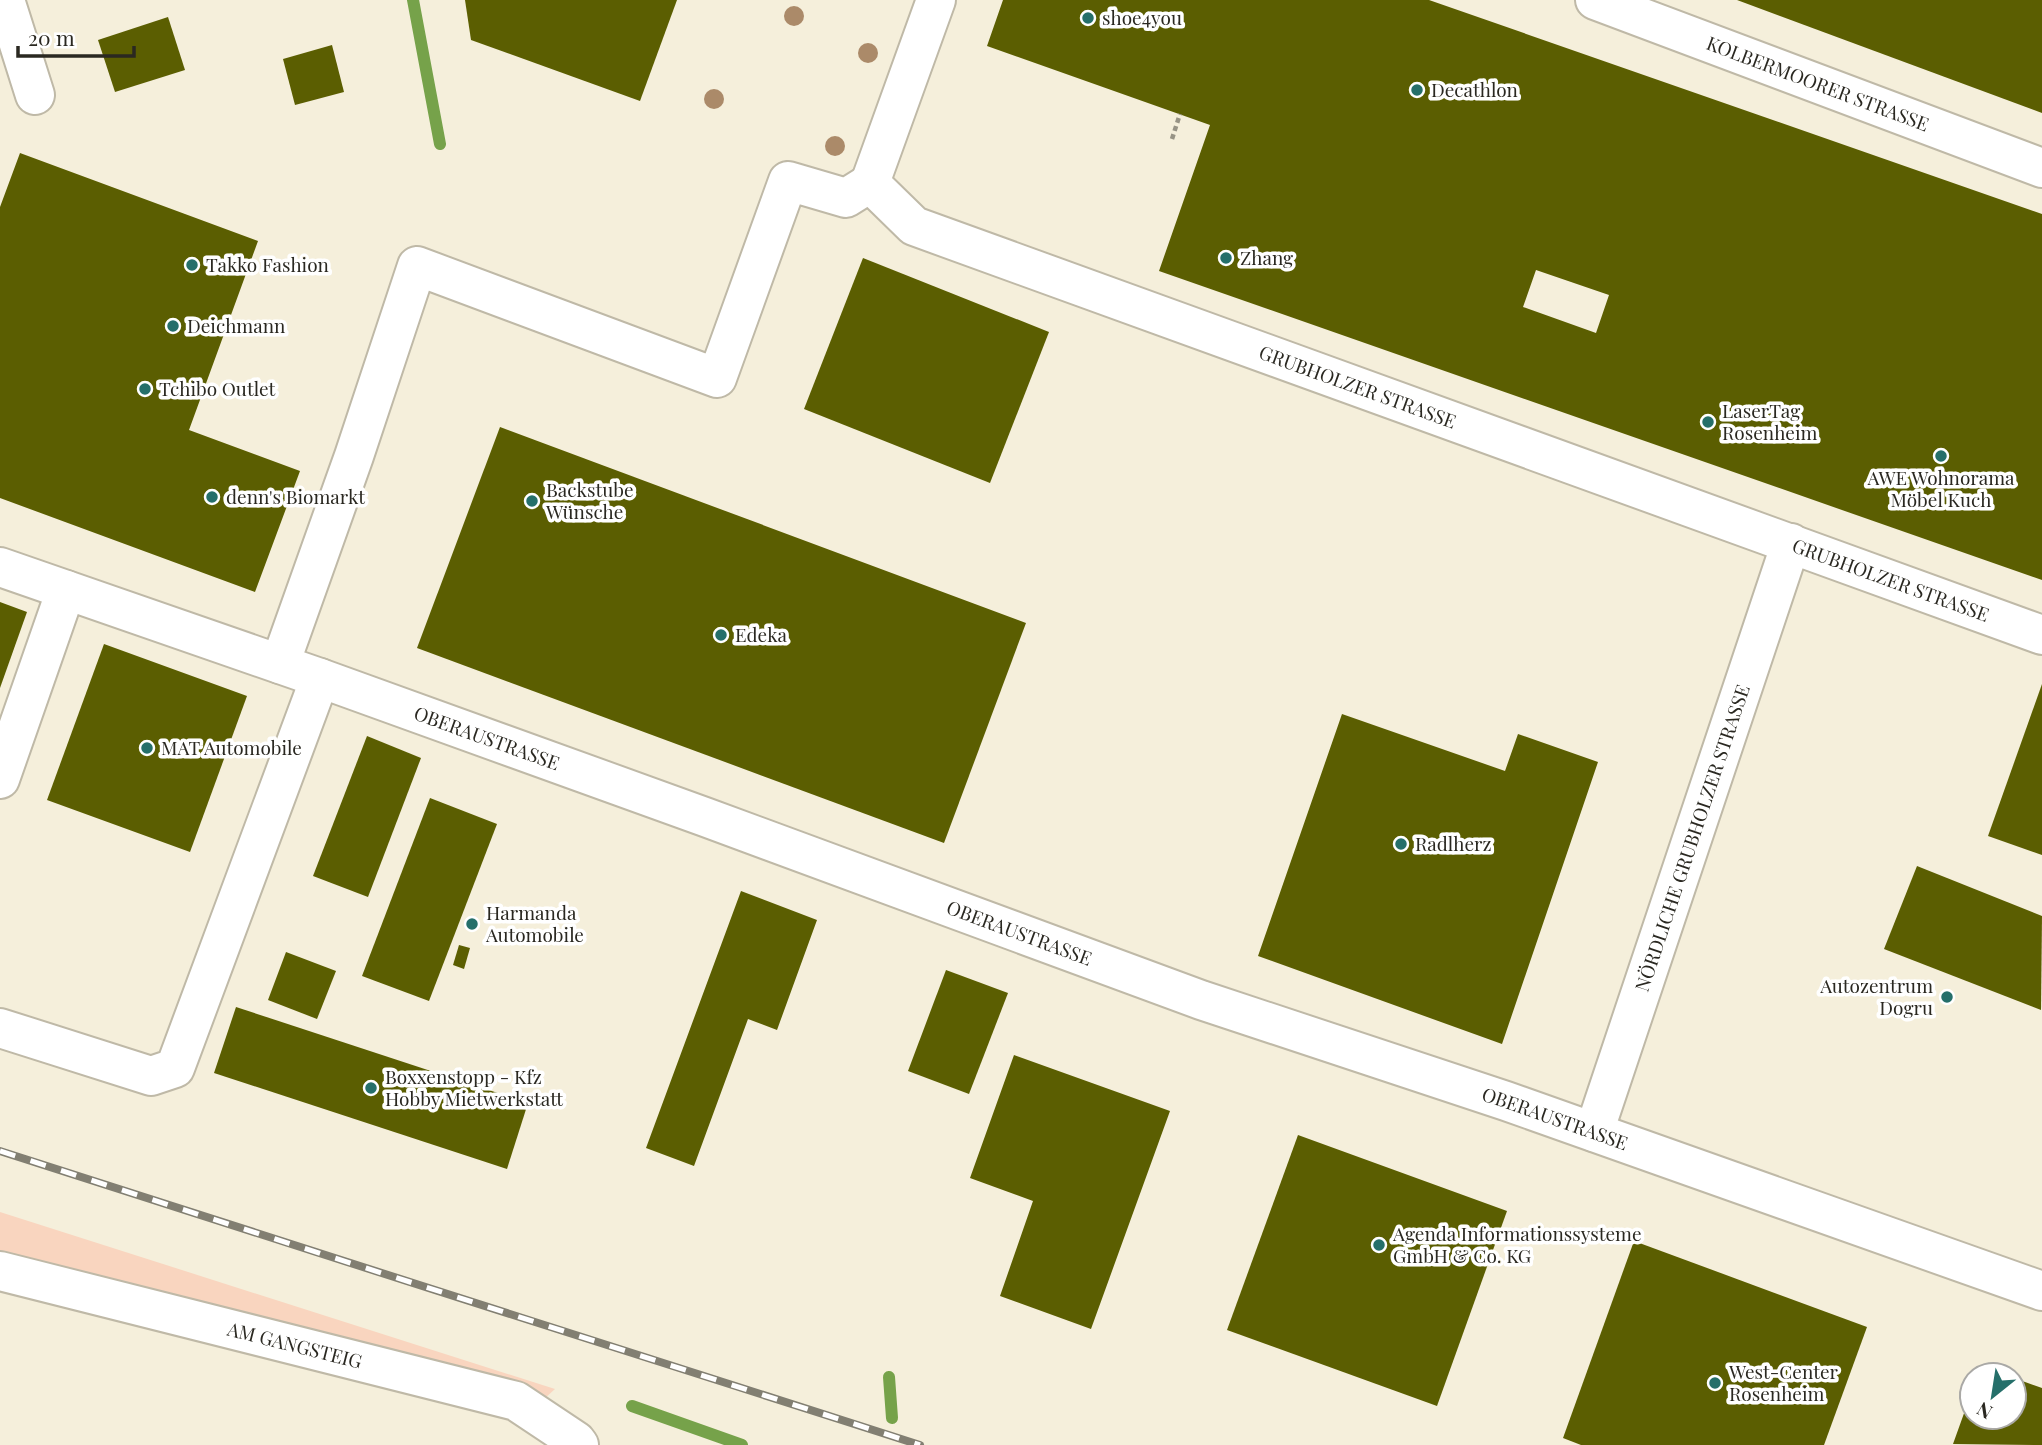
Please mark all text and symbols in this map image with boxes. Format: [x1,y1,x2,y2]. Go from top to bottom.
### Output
place label: shoe4you [1102,4,1182,30]
marker: shoe4you [1080,10,1096,26]
scale bar [18,14,133,58]
text: 20 m [28,23,75,51]
street label: KOLBERMOORER STRASSE [1703,29,1933,136]
place label: Decathlon [1431,76,1519,102]
marker: Decathlon [1409,82,1425,98]
place label: Zhang [1240,244,1293,270]
marker: Zhang [1218,250,1234,266]
place label: Takko Fashion [206,251,330,277]
marker: Takko Fashion [184,257,200,273]
place label: Deichmann [187,312,286,338]
marker: Deichmann [165,318,181,334]
street label: GRUBHOLZER STRASSE [1256,338,1460,434]
place label: Tchibo Outlet [159,375,275,401]
marker: Tchibo Outlet [137,381,153,397]
place label: LaserTag Rosenheim [1722,397,1818,445]
marker: LaserTag Rosenheim [1700,414,1716,430]
marker: AWE Wohnorama Möbel Kuch [1933,448,1949,464]
place label: AWE Wohnorama Möbel Kuch [1866,464,2015,512]
place label: Backstube Wünsche [545,476,634,524]
place label: denn's Biomarkt [226,483,365,509]
marker: denn's Biomarkt [204,489,220,505]
marker: Backstube Wünsche [524,493,540,509]
street label: GRUBHOLZER STRASSE [1789,532,1993,627]
place label: Edeka [735,621,787,647]
marker: Edeka [713,627,729,643]
street label: NÖRDLICHE GRUBHOLZER STRASSE [1628,681,1755,995]
street label: OBERAUSTRASSE [411,699,563,775]
place label: MAT Automobile [161,734,302,760]
marker: MAT Automobile [139,740,155,756]
place label: Radlherz [1415,830,1492,856]
marker: Radlherz [1393,836,1409,852]
street label: OBERAUSTRASSE [943,893,1096,971]
place label: Harmanda Automobile [485,899,584,947]
marker: Harmanda Automobile [464,916,480,932]
place label: Autozentrum Dogru [1819,972,1933,1020]
marker: Autozentrum Dogru [1939,989,1955,1005]
place label: Boxxenstopp - Kfz Hobby Mietwerkstatt [385,1063,563,1111]
marker: Boxxenstopp - Kfz Hobby Mietwerkstatt [363,1080,379,1096]
street label: OBERAUSTRASSE [1479,1080,1632,1155]
place label: Agenda Informationssysteme GmbH & Co. KG [1392,1220,1642,1268]
marker: Agenda Informationssysteme GmbH & Co. KG [1371,1237,1387,1253]
street label: AM GANGSTEIG [224,1315,365,1374]
place label: West-Center Rosenheim [1728,1358,1839,1406]
north arrow [1958,1361,2028,1431]
marker: West-Center Rosenheim [1707,1375,1723,1391]
text: N [1971,1397,1996,1426]

